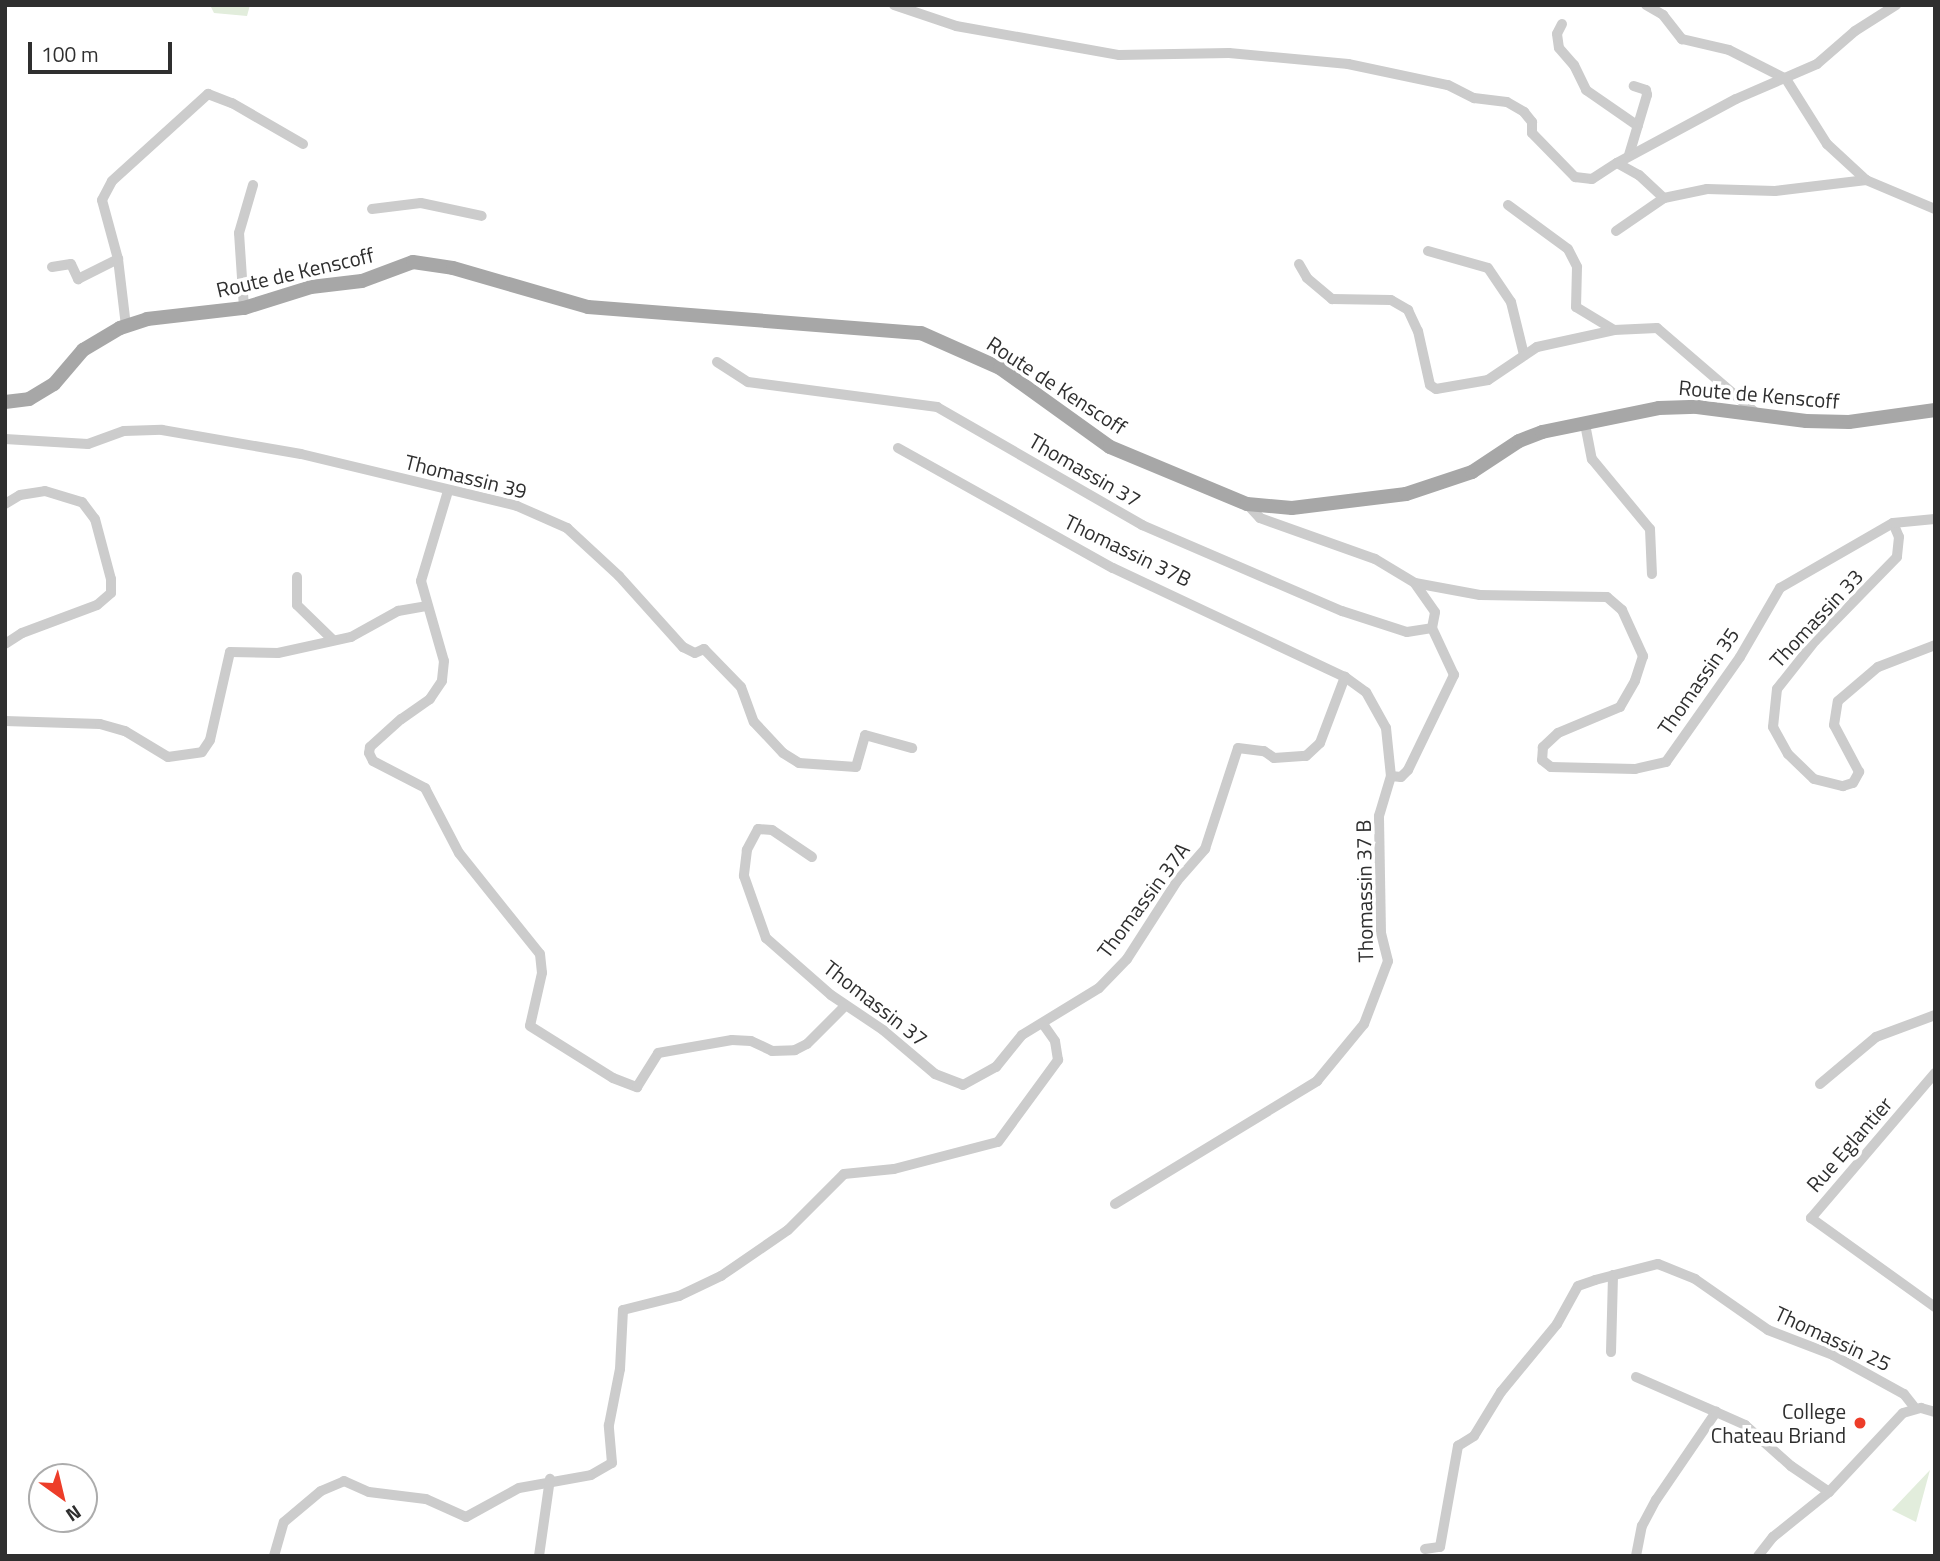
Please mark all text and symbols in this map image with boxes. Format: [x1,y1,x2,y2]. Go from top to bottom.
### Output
scale bar [32,28,175,72]
text: 100 m [41,38,98,70]
street label: Route de Kenscoff [214,242,376,302]
street label: Route de Kenscoff [983,331,1131,439]
street label: Route de Kenscoff [1678,374,1840,414]
street label: Thomassin 37 [1025,428,1145,512]
street label: Thomassin 39 [402,449,530,503]
street label: Thomassin 37B [1060,508,1196,592]
street label: Thomassin 33 [1764,564,1868,672]
street label: Thomassin 35 [1652,623,1744,739]
street label: Thomassin 37 B [1350,819,1378,963]
street label: Thomassin 37A [1092,837,1194,963]
street label: Thomassin 37 [819,955,933,1051]
street label: Rue Eglantier [1801,1091,1897,1197]
street label: Thomassin 25 [1771,1300,1895,1376]
place label: College Chateau Briand [1711,1398,1846,1448]
marker: College Chateau Briand [1852,1415,1868,1431]
north arrow [28,1463,98,1533]
text: N [60,1498,87,1530]

